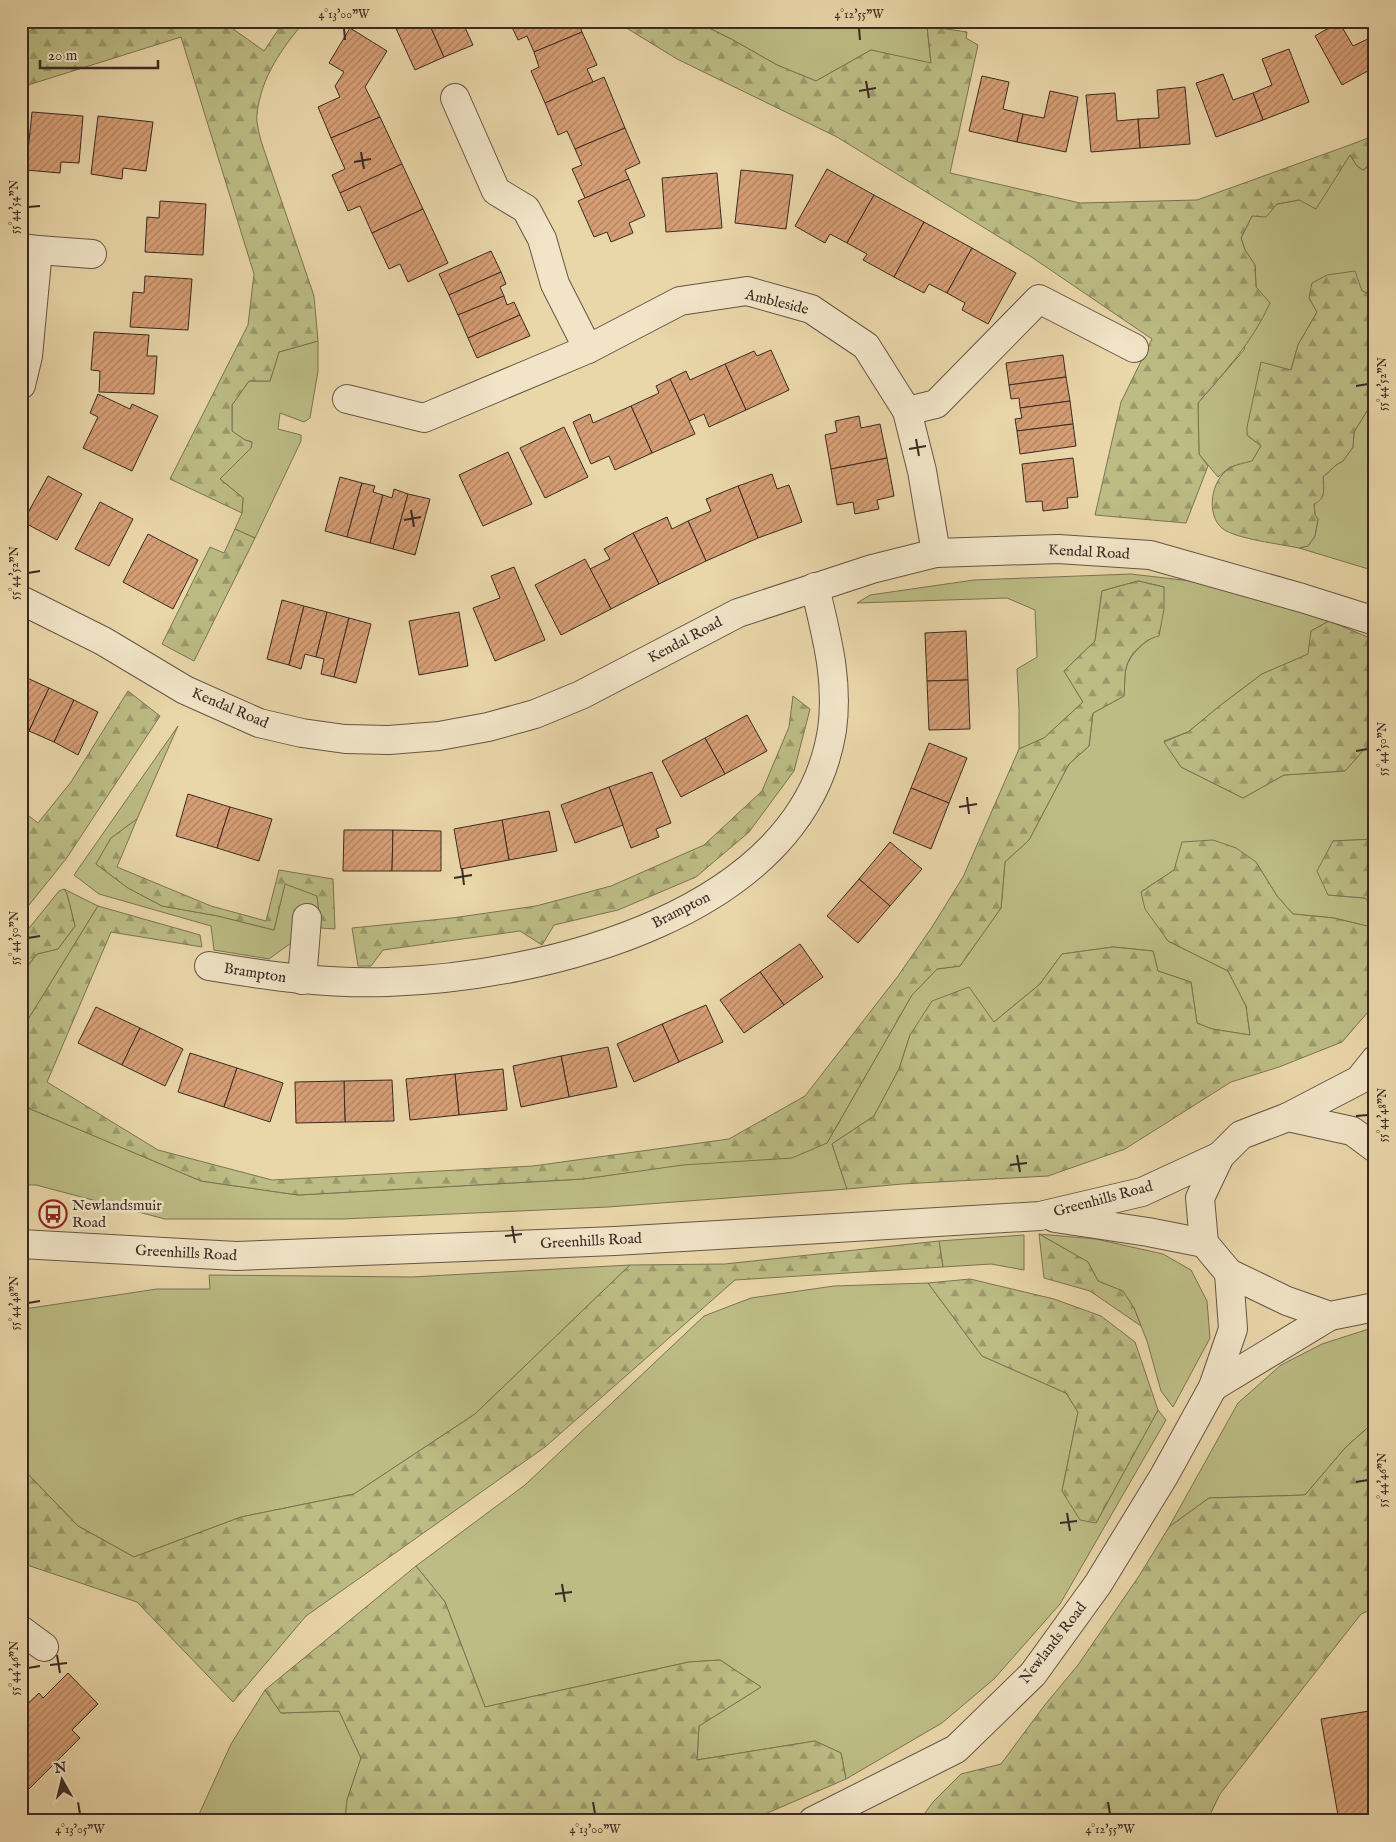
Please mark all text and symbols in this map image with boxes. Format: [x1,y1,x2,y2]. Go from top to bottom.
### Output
text: 4°13'00"W [318,7,370,22]
text: 4°12'55"W [834,7,884,22]
scale bar [40,38,158,70]
text: 20 m [48,46,78,65]
text: 55°44'54"N [7,179,22,234]
street label: Ambleside [742,285,811,319]
text: 55°44'52"N [1375,356,1390,411]
street label: Kendal Road [1048,540,1131,564]
text: 55°44'52"N [7,545,22,600]
street label: Kendal Road [645,612,726,668]
street label: Kendal Road [189,683,272,733]
text: 55°44'50"N [1375,721,1390,776]
street label: Brampton [649,887,713,933]
text: 55°44'50"N [7,910,22,965]
street label: Brampton [223,959,287,987]
text: 55°44'48"N [1375,1087,1390,1142]
street label: Greenhills Road [1051,1176,1156,1221]
place label: Newlandsmuir Road [72,1196,162,1232]
bus stop icon: Newlandsmuir Road [38,1199,68,1229]
street label: Greenhills Road [540,1229,643,1253]
street label: Greenhills Road [135,1241,238,1265]
text: 55°44'48"N [7,1275,22,1330]
text: 55°44'46"N [1375,1452,1390,1507]
street label: Newlands Road [1015,1598,1091,1688]
text: 55°44'46"N [7,1640,22,1695]
north arrow [38,1754,88,1804]
text: N [52,1758,68,1778]
text: 4°13'05"W [55,1822,105,1837]
text: 4°13'00"W [569,1822,621,1837]
text: 4°12'55"W [1085,1822,1135,1837]

